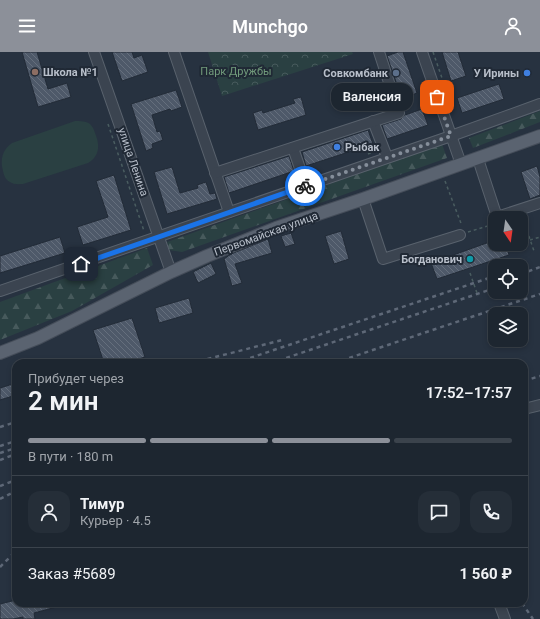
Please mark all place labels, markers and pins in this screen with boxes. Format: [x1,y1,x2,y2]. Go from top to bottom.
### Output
place label: Школа №1 [43,66,98,79]
marker: Школа №1 [30,67,40,77]
place label: Совкомбанк [323,67,389,80]
place label: У Ирины [474,67,519,80]
marker: Совкомбанк [391,68,401,78]
marker: У Ирины [522,68,532,78]
pin [420,80,454,114]
callout: Валенсия [331,83,413,111]
place label: Рыбак [345,141,380,154]
marker: Рыбак [332,142,342,152]
pin [64,247,98,281]
place label: Богданович [401,253,462,266]
marker: Богданович [465,254,475,264]

